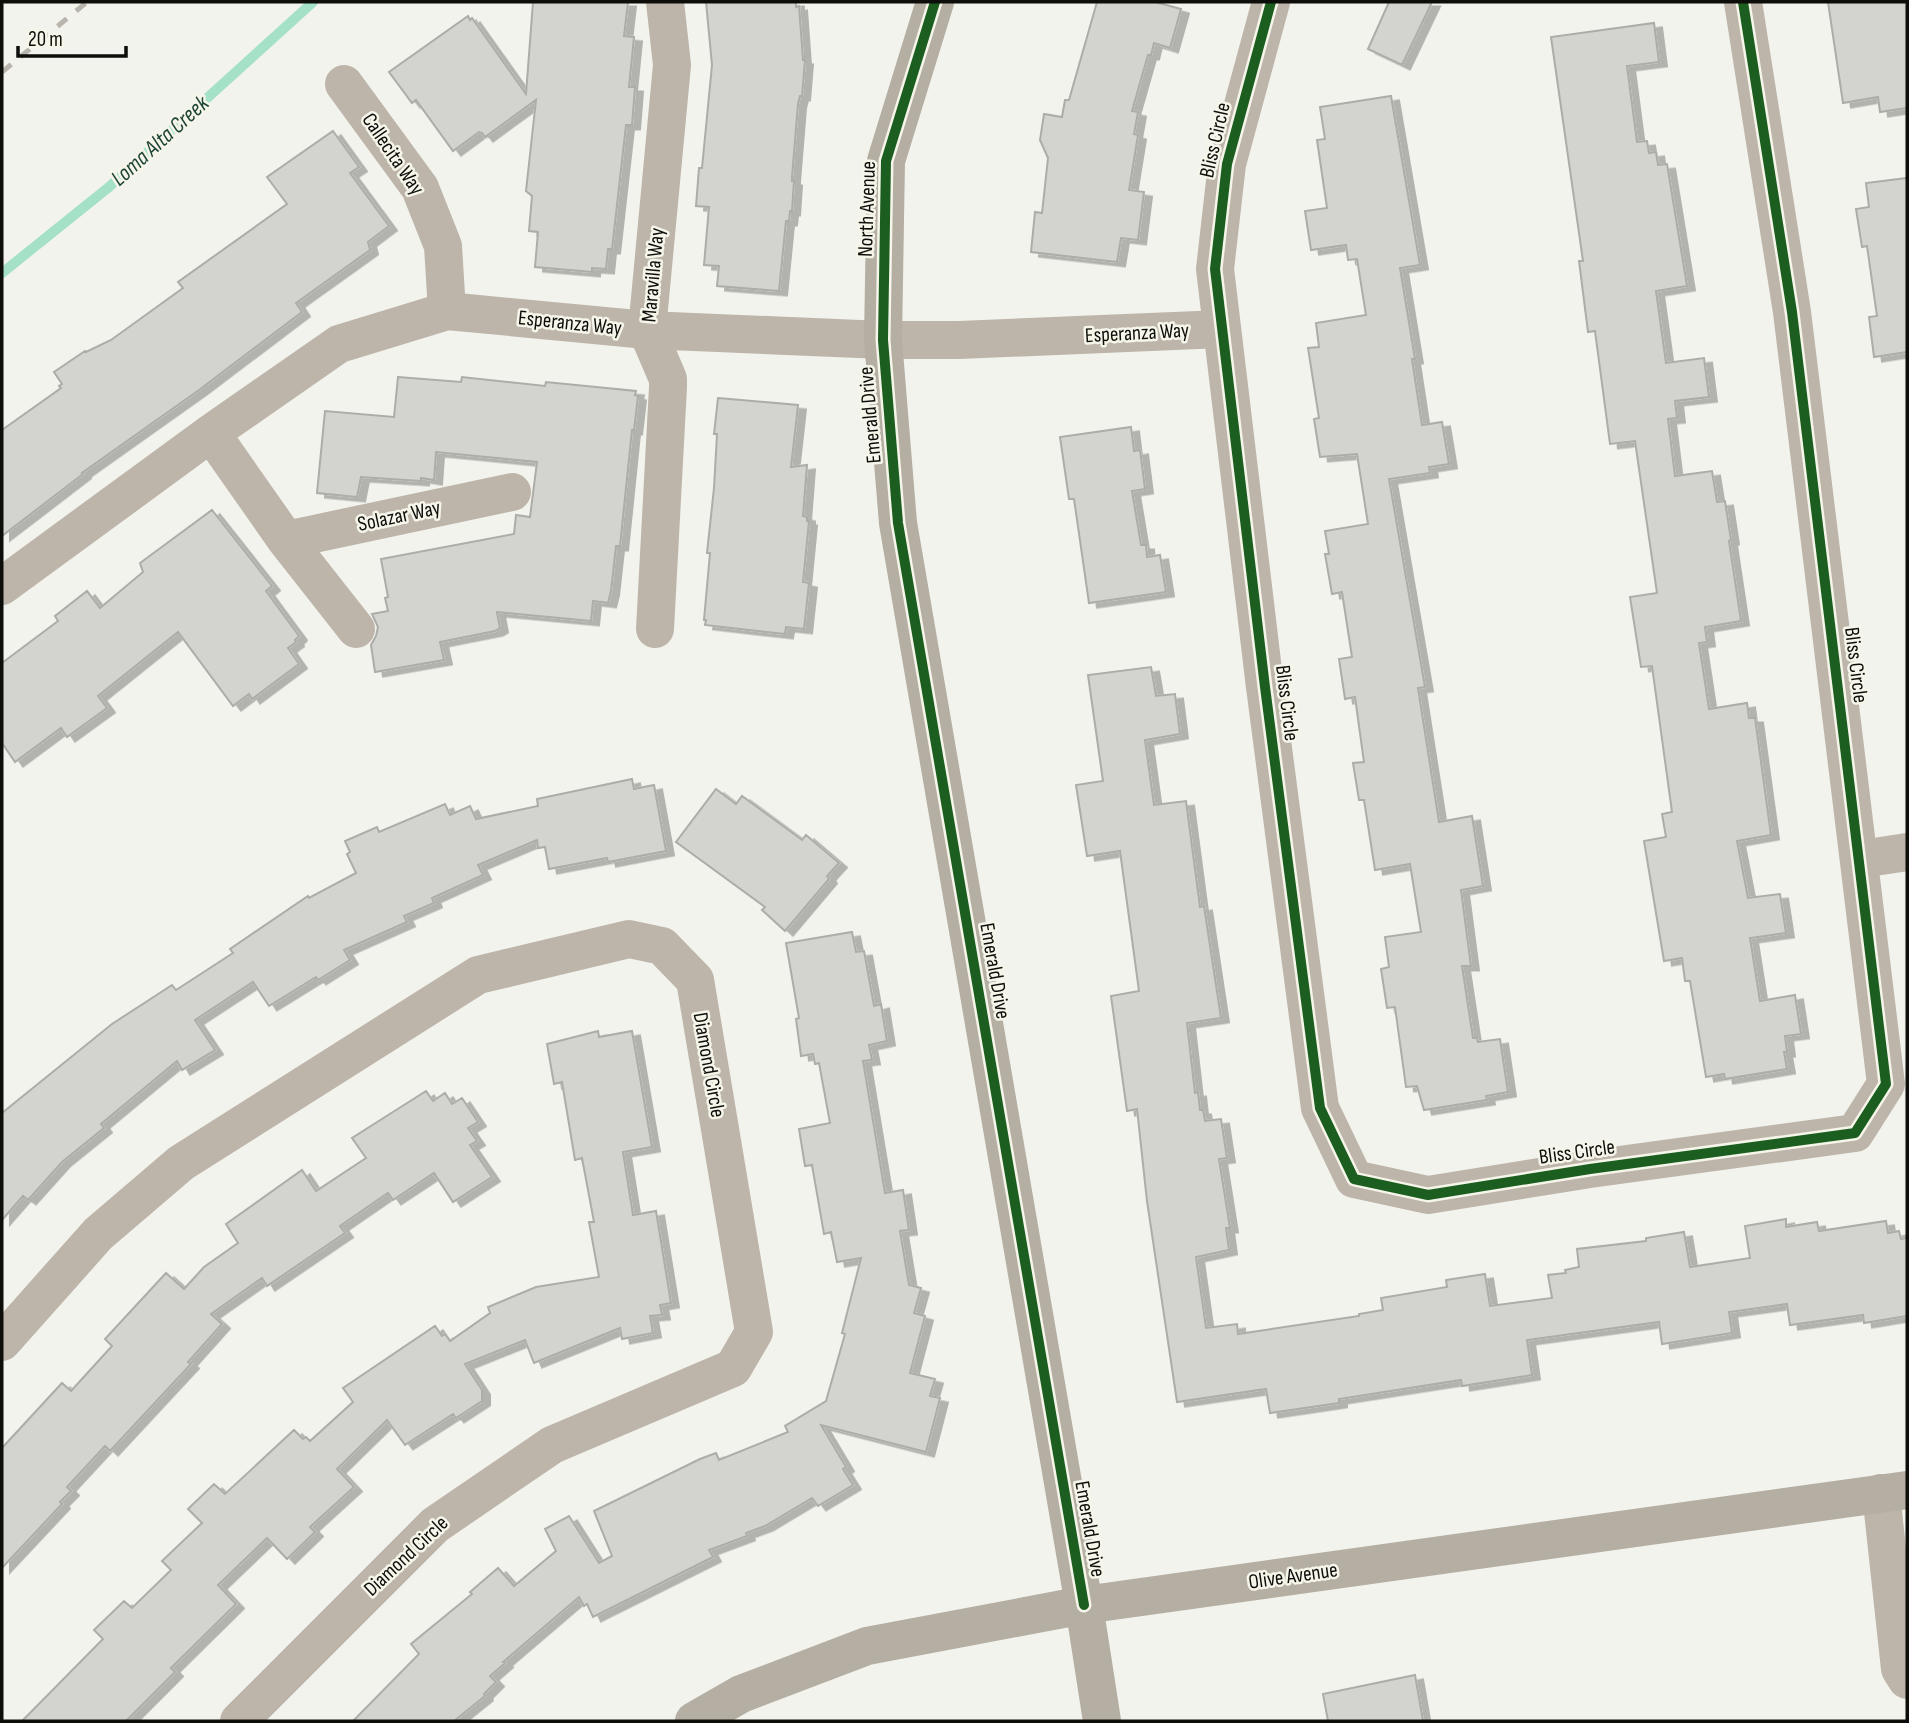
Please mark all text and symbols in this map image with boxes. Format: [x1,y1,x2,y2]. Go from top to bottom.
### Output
scale bar [18,14,126,58]
text: 20 m [28,27,63,52]
water label: Loma Alta Creek [105,89,216,192]
street label: Bliss Circle [1194,100,1236,180]
street label: Callecita Way [357,108,429,200]
street label: North Avenue [853,161,881,257]
street label: Maravilla Way [636,227,670,323]
street label: Esperanza Way [517,305,623,341]
street label: Esperanza Way [1084,318,1190,348]
street label: Emerald Drive [853,366,887,464]
street label: Solazar Way [355,495,443,537]
street label: Bliss Circle [1839,626,1873,704]
street label: Bliss Circle [1270,664,1304,742]
street label: Emerald Drive [974,921,1016,1021]
street label: Diamond Circle [687,1011,731,1119]
street label: Bliss Circle [1537,1134,1617,1170]
street label: Emerald Drive [1069,1479,1111,1579]
street label: Diamond Circle [359,1511,453,1601]
street label: Olive Avenue [1247,1557,1339,1595]

